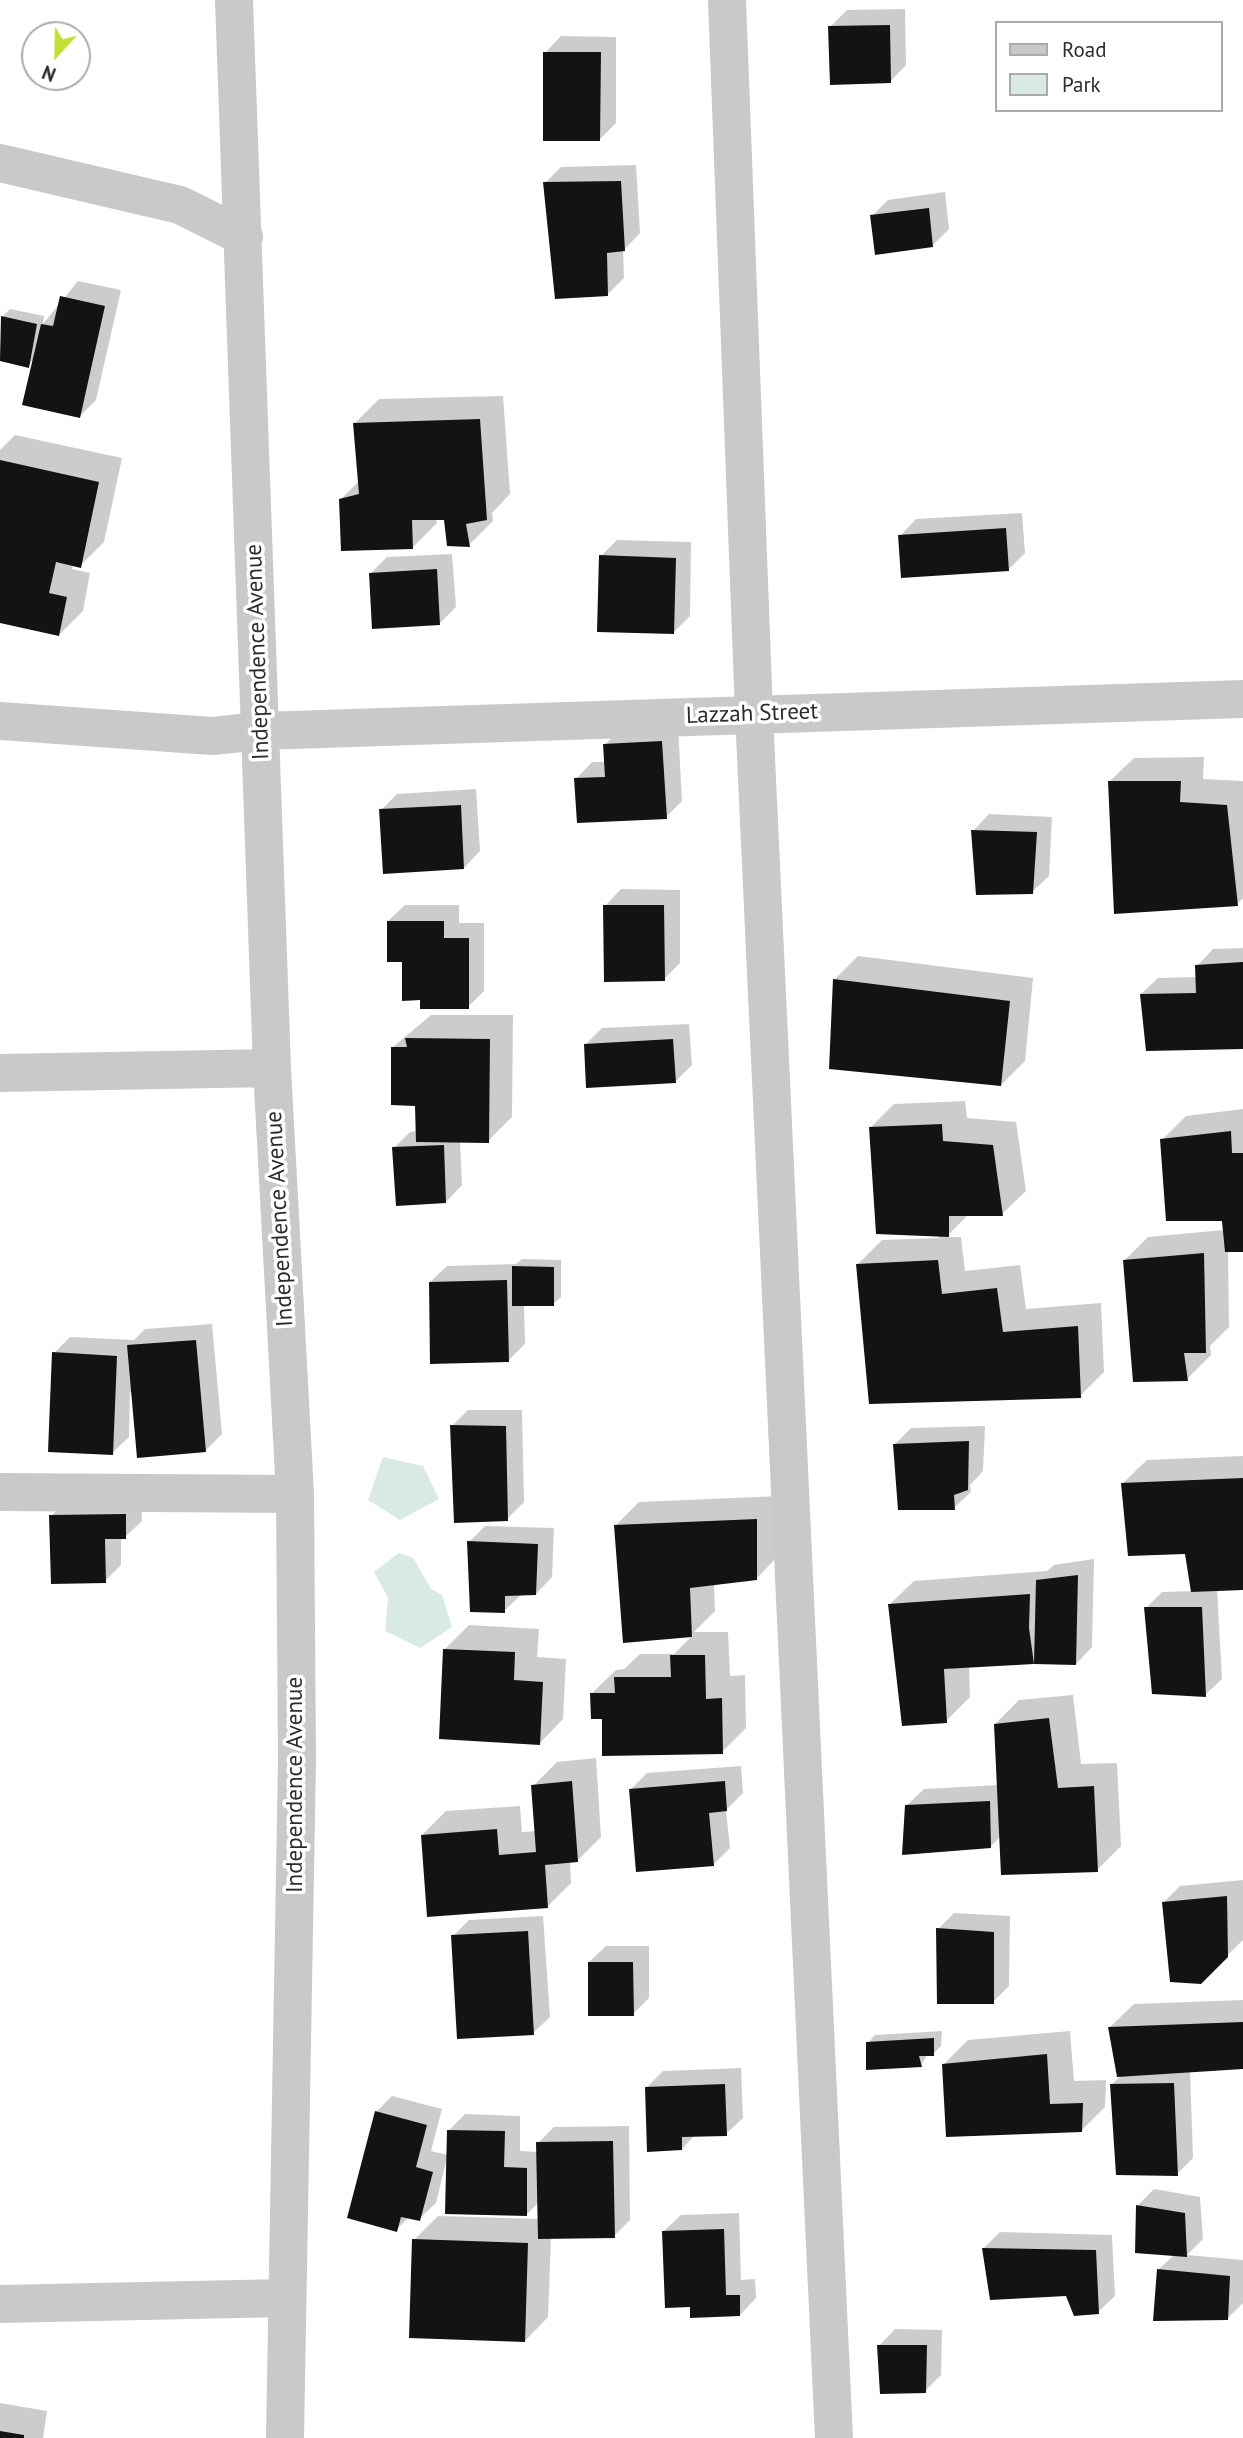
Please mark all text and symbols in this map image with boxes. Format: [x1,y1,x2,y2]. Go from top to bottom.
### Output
north arrow [21,21,91,91]
legend [995,21,1222,112]
text: Road [1062,36,1106,63]
text: N [39,60,59,87]
text: Park [1062,71,1101,98]
street label: Independence Avenue [240,543,276,761]
street label: Lazzah Street [685,698,819,730]
street label: Independence Avenue [261,1110,299,1328]
street label: Independence Avenue [281,1677,309,1893]

